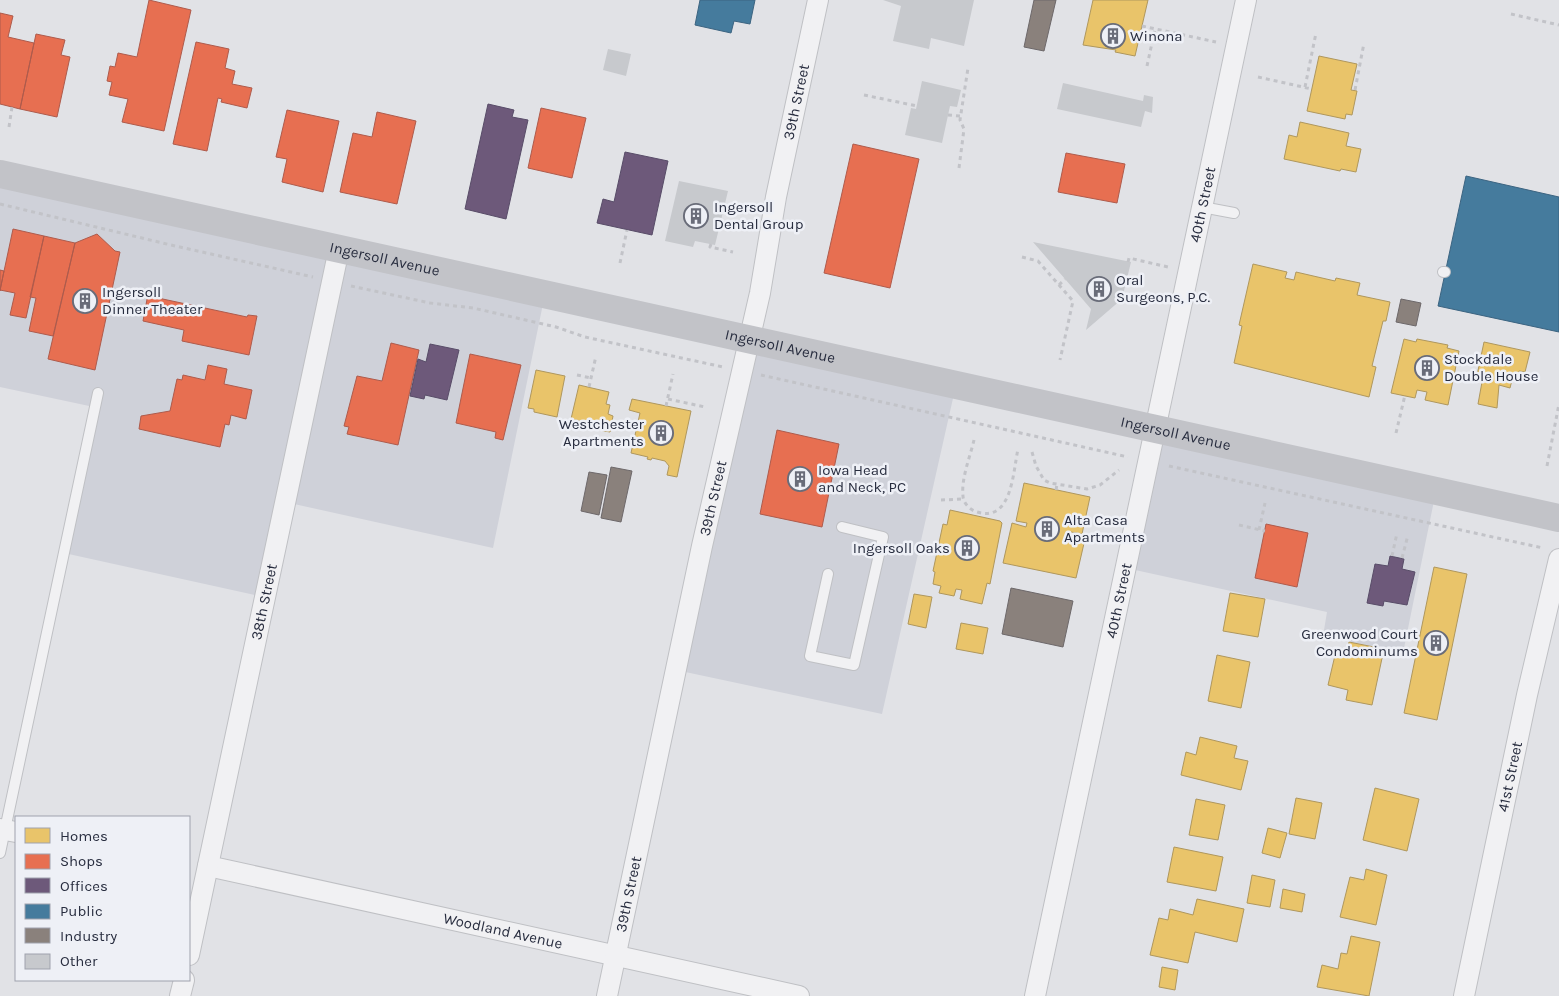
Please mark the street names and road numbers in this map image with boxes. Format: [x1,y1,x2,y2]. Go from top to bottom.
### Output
street label: 39th Street [779,62,813,141]
street label: 40th Street [1186,165,1219,244]
street label: Ingersoll Avenue [328,238,442,280]
street label: Ingersoll Avenue [723,325,837,367]
street label: Ingersoll Avenue [1119,413,1233,454]
street label: 39th Street [696,458,730,538]
street label: 40th Street [1102,561,1136,640]
street label: 38th Street [247,562,281,642]
street label: 41st Street [1494,739,1526,814]
street label: 39th Street [612,854,645,934]
street label: Woodland Avenue [442,909,564,953]

